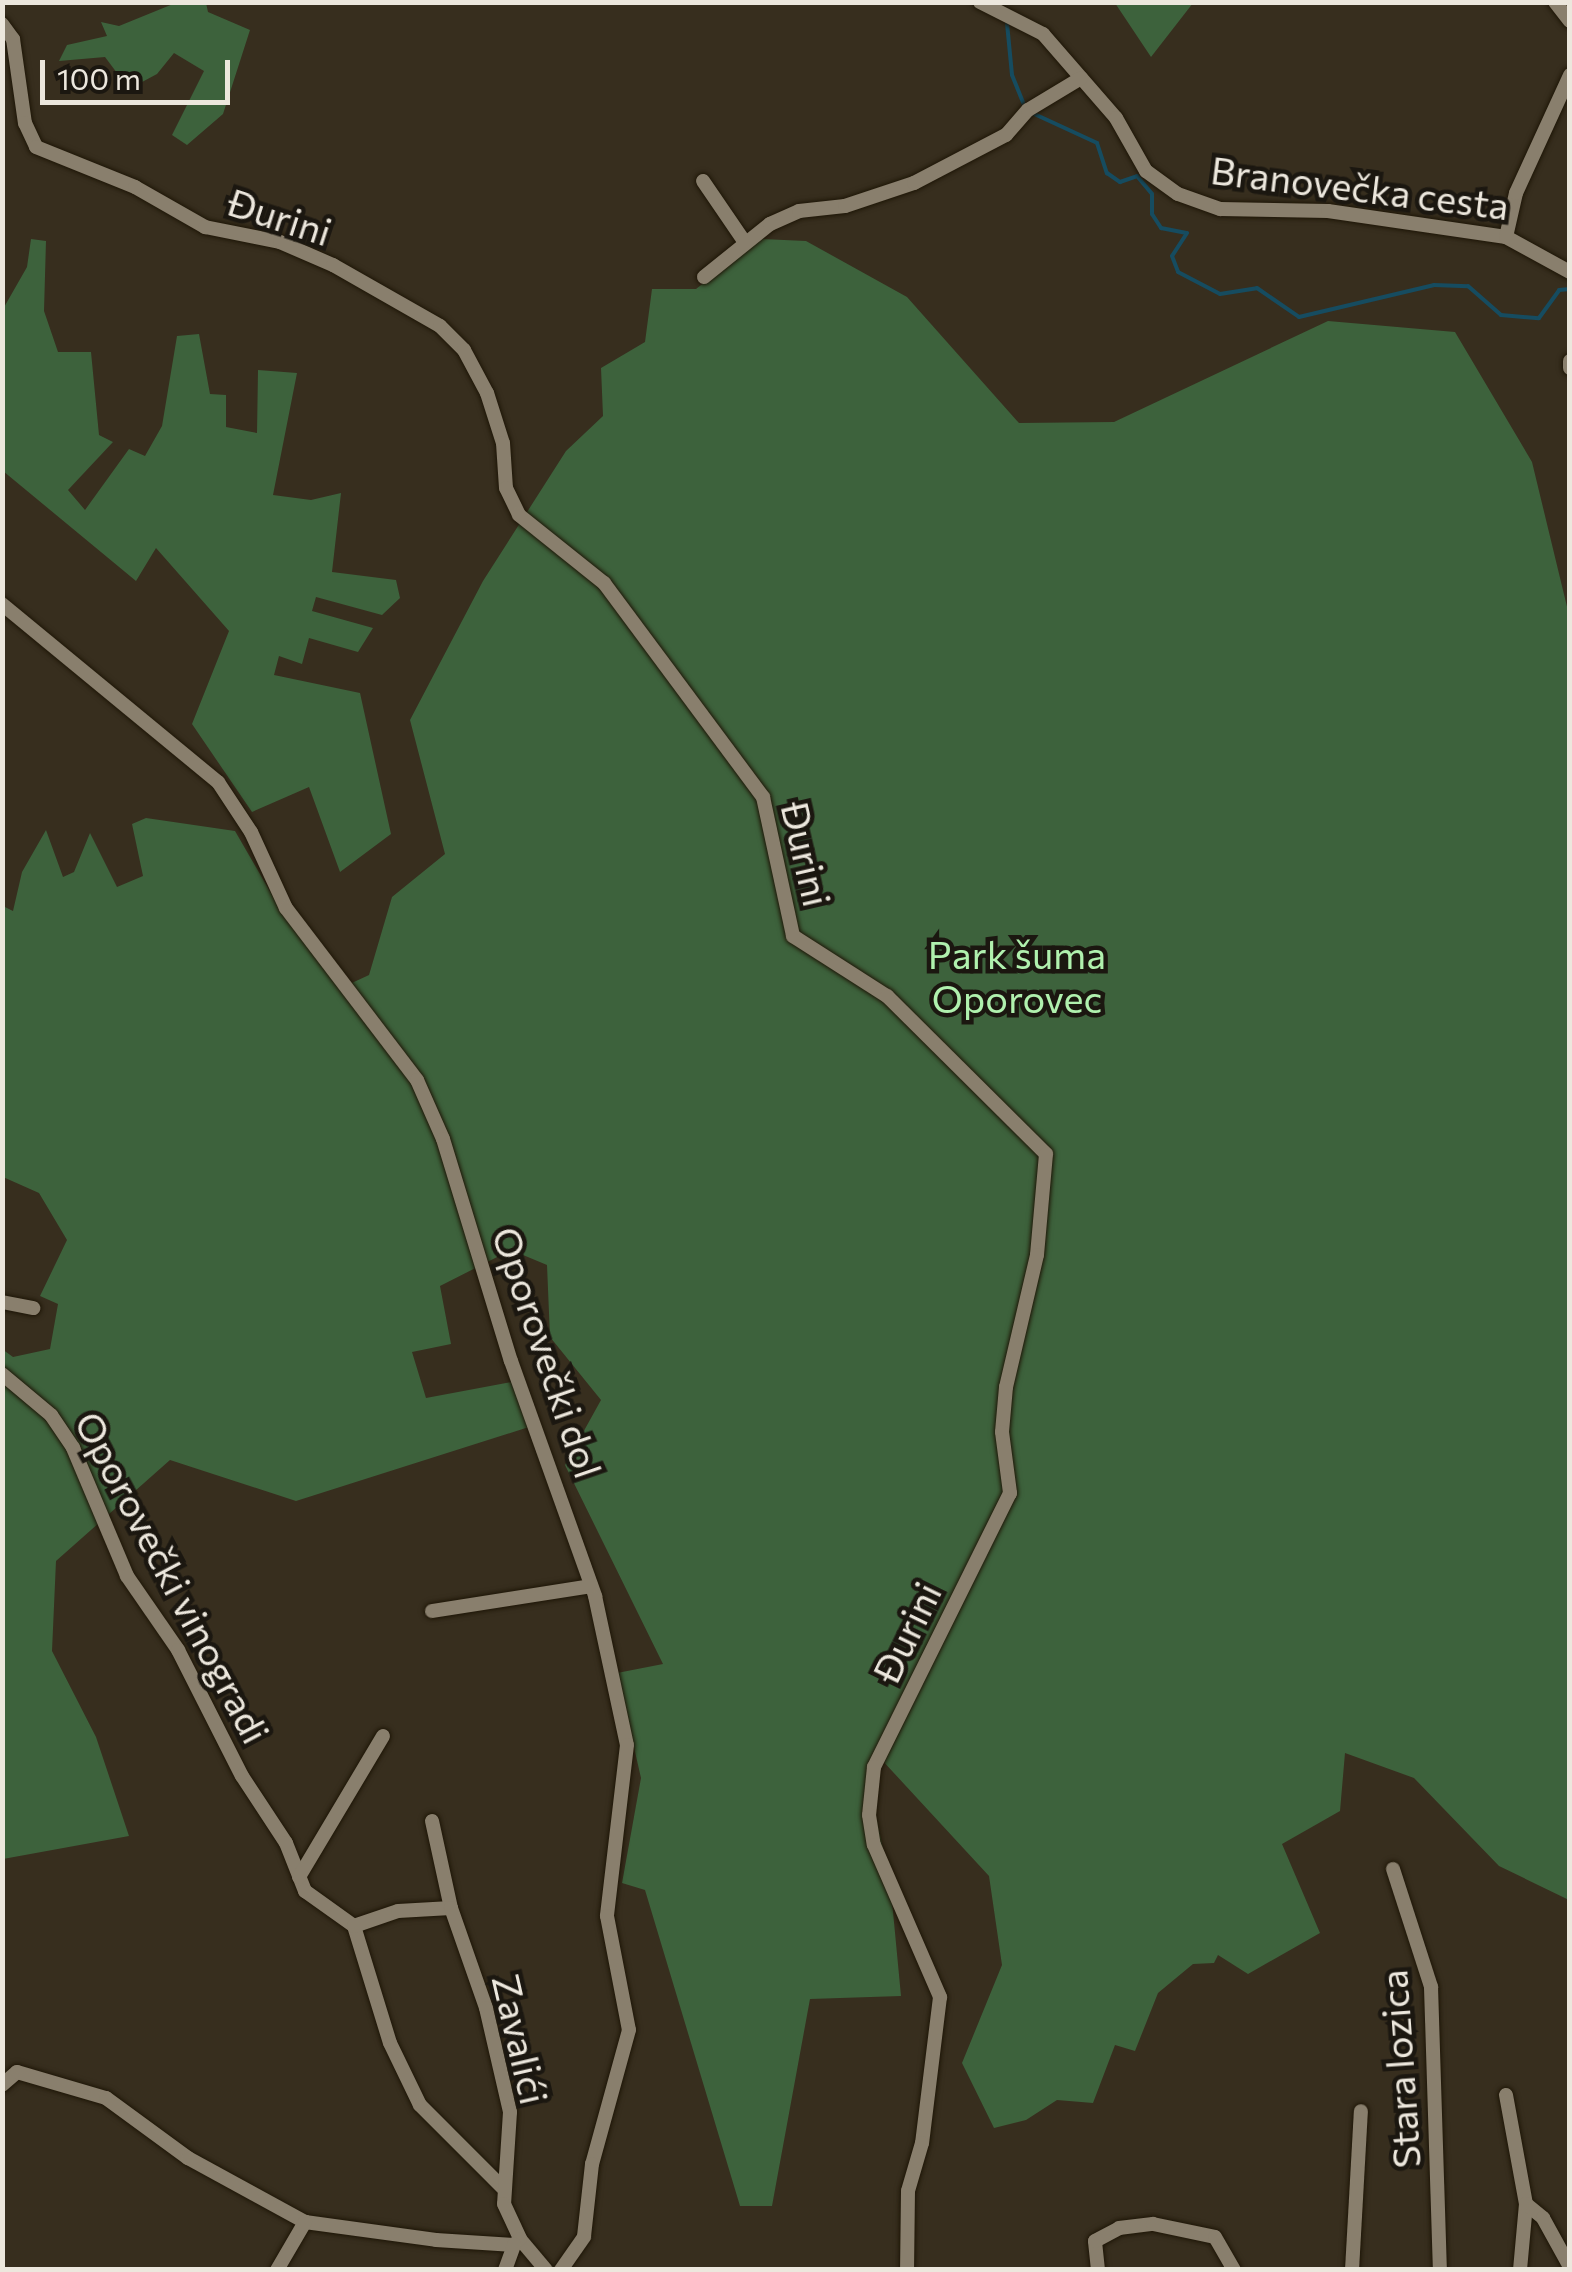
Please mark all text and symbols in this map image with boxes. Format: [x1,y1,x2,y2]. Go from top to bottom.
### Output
scale bar [45,40,235,102]
text: 100 m [57,59,141,96]
street label: Branovečka cesta [1208,146,1512,228]
street label: Đurini [223,178,337,254]
street label: Đurini [773,797,841,911]
park label: Park šuma Oporovec [928,931,1106,1021]
street label: Oporovečki dol [484,1221,612,1483]
street label: Oporovečki vinogradi [66,1403,280,1751]
street label: Đurini [862,1575,950,1689]
street label: Stara lozica [1369,1968,1429,2170]
street label: Zavalići [484,1970,558,2108]

